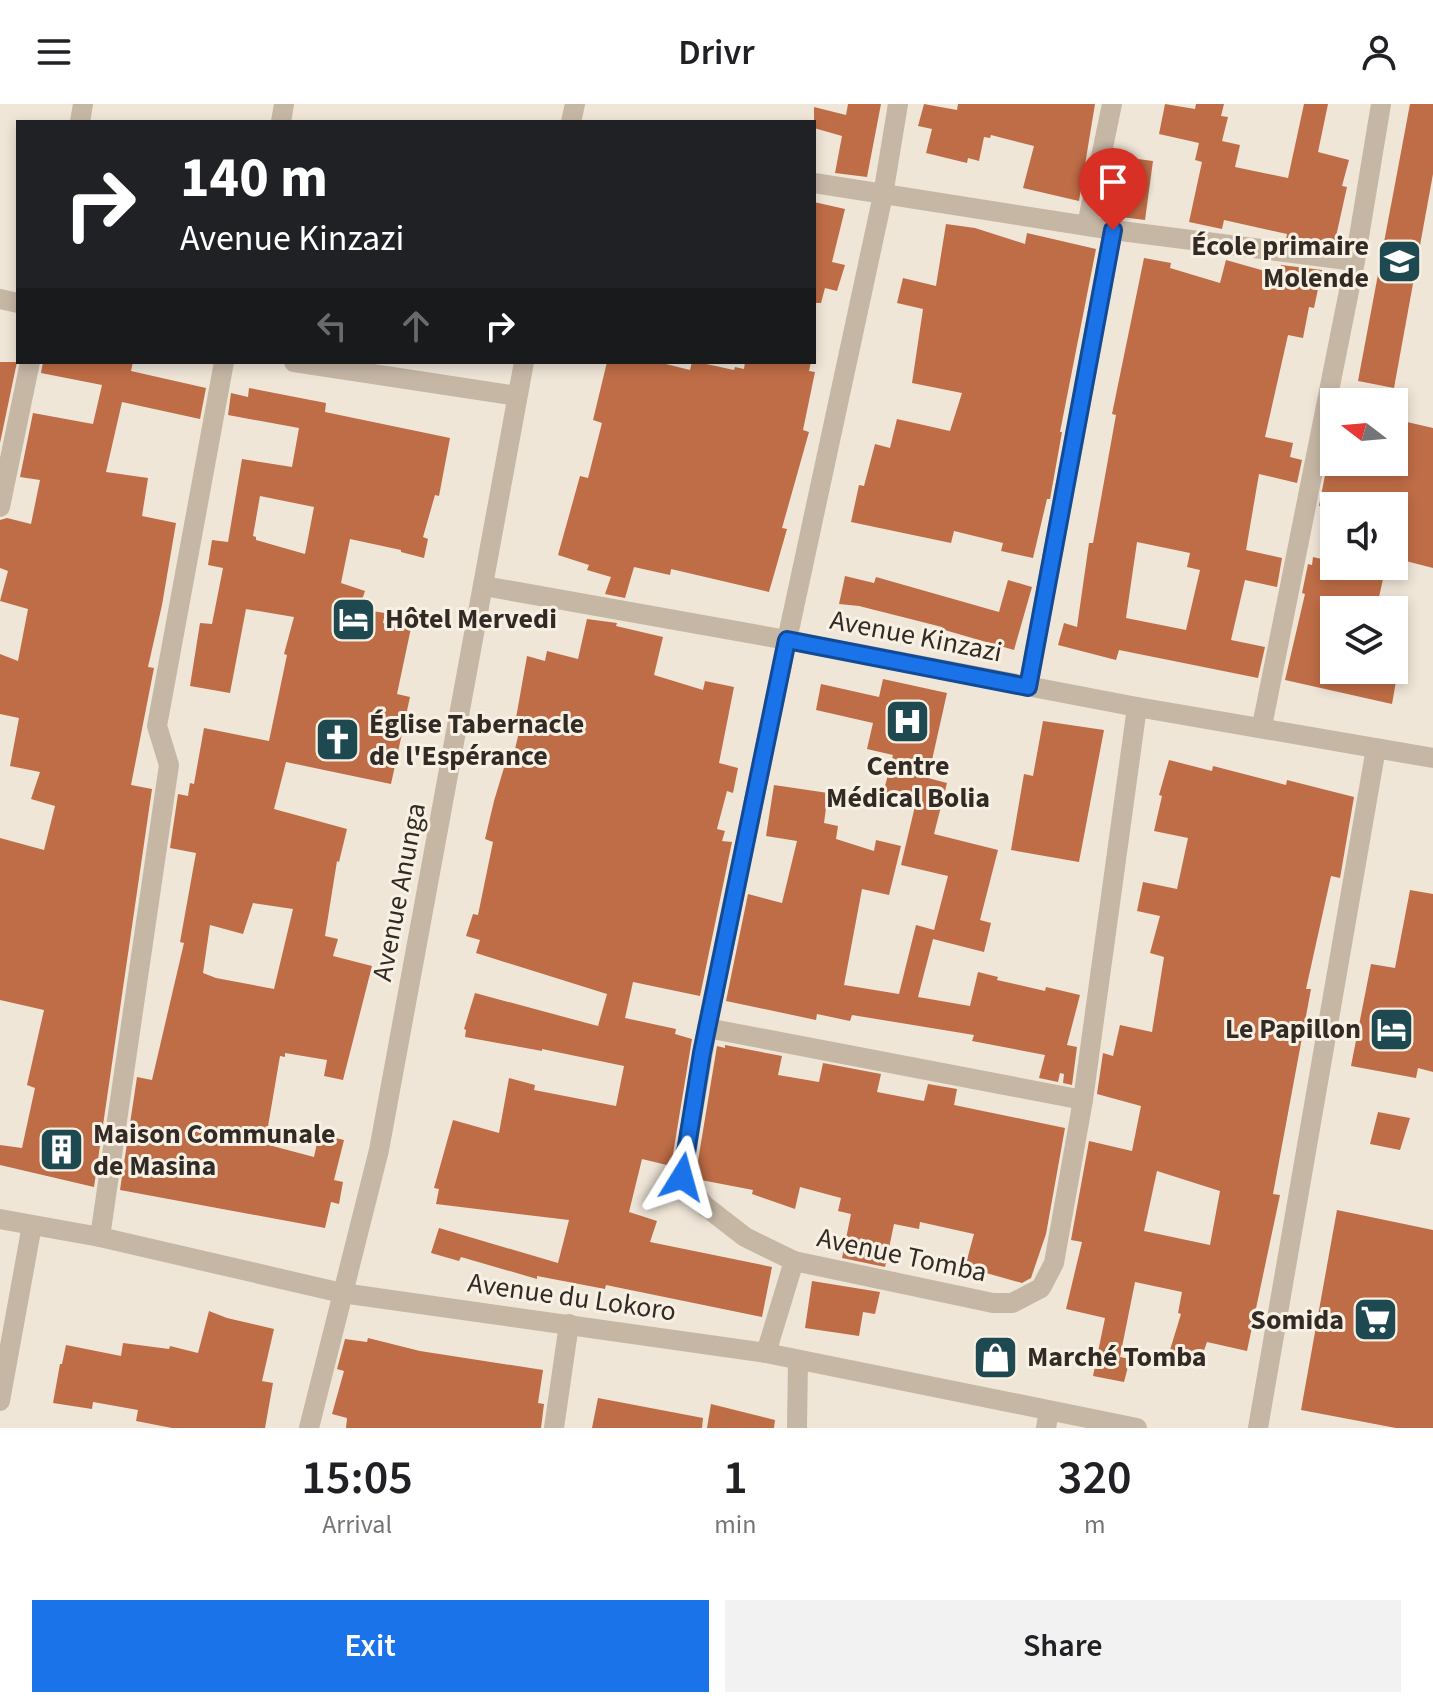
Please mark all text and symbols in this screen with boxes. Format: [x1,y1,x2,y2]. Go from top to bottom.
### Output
text: Drivr [678,27,755,78]
icon: menu [32,30,76,74]
icon: person [1357,30,1401,74]
text: 140 m [180,139,328,218]
pin [1079,148,1147,230]
icon: right [48,152,152,256]
icon: arrive [1091,160,1135,204]
text: Avenue Kinzazi [180,213,404,264]
place label: École primaire Molende [1191,226,1369,298]
school or university icon: École primaire Molende [1376,238,1424,286]
icon: left [310,304,354,348]
icon: ahead [394,304,438,348]
icon: right [478,304,522,348]
north arrow [1320,388,1408,476]
map controls [1320,388,1408,684]
button: sound [1320,492,1408,580]
hotel icon: Hôtel Mervedi [330,595,378,643]
button: layers [1320,596,1408,684]
place label: Hôtel Mervedi [385,599,557,639]
street label: Avenue Kinzazi [827,600,1005,672]
hospital icon: Centre Médical Bolia [884,697,932,745]
place label: Église Tabernacle de l'Espérance [369,704,584,776]
church icon: Église Tabernacle de l'Espérance [314,716,362,764]
place label: Centre Médical Bolia [826,746,990,818]
street label: Avenue Anunga [362,799,436,985]
hotel icon: Le Papillon [1368,1005,1416,1053]
place label: Le Papillon [1225,1009,1361,1049]
place label: Maison Communale de Masina [93,1114,335,1186]
building icon: Maison Communale de Masina [38,1126,86,1174]
position arrow [640,1135,724,1219]
street label: Avenue Tomba [813,1217,991,1293]
street label: Avenue du Lokoro [465,1263,679,1331]
supermarket icon: Somida [1351,1296,1399,1344]
place label: Somida [1250,1300,1344,1340]
shop icon: Marché Tomba [972,1333,1020,1381]
place label: Marché Tomba [1027,1337,1207,1377]
text: 15:05 [301,1444,413,1512]
text: 1 [723,1444,748,1512]
text: 320 [1058,1444,1132,1512]
text: Arrival [322,1506,392,1543]
text: min [714,1506,756,1543]
text: m [1084,1506,1106,1543]
button: Exit [32,1600,709,1692]
button: Share [725,1600,1401,1692]

